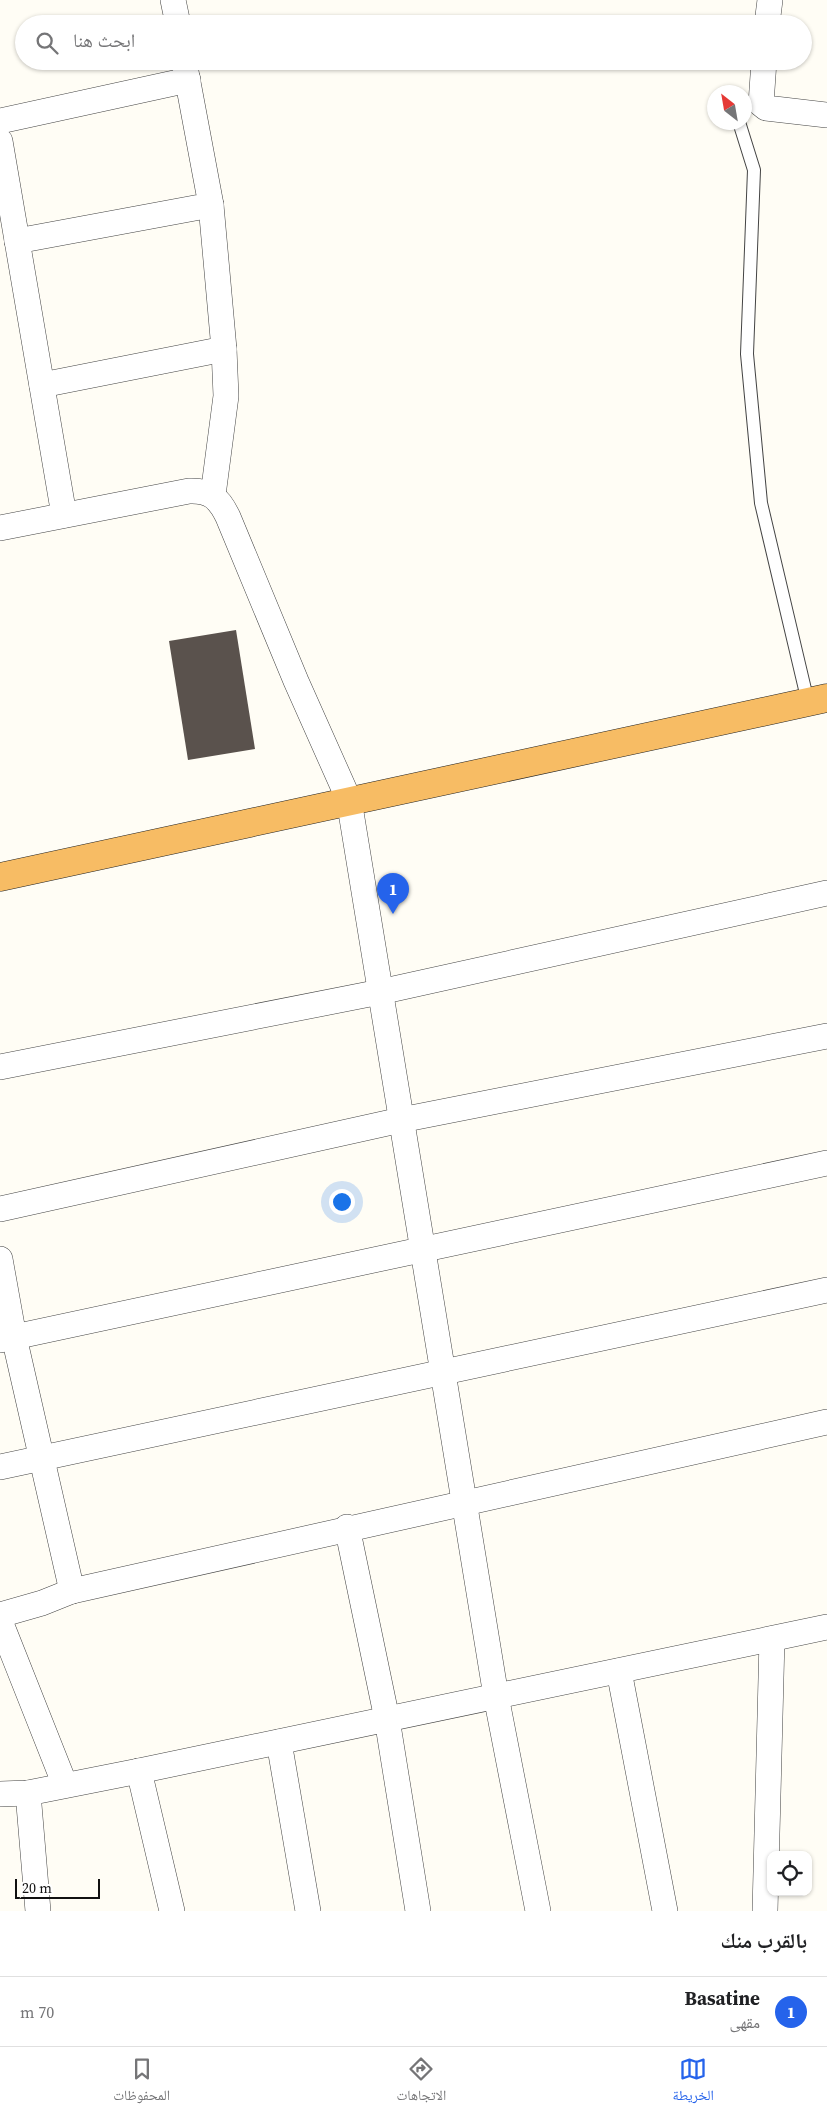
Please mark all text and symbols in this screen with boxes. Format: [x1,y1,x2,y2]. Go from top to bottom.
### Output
search box [15,15,812,70]
text: ابحث هنا [73,27,135,53]
icon: search [33,29,61,57]
north arrow [707,85,752,130]
pin: 1 [377,873,409,914]
your location [329,1189,355,1215]
map controls [767,1851,812,1896]
button: locate [767,1851,812,1896]
scale bar [15,1876,100,1899]
text: 20 m [22,1878,52,1898]
text: بالقرب منك [721,1926,807,1955]
text: Basatine [685,1985,760,2011]
text: 70 m [20,2001,54,2023]
text: 1 [787,2001,795,2023]
text: مقهى [729,2011,760,2033]
tab: المحفوظات [113,2055,170,2109]
tab: الاتجاهات [397,2055,446,2109]
tab: الخريطة [673,2055,714,2109]

